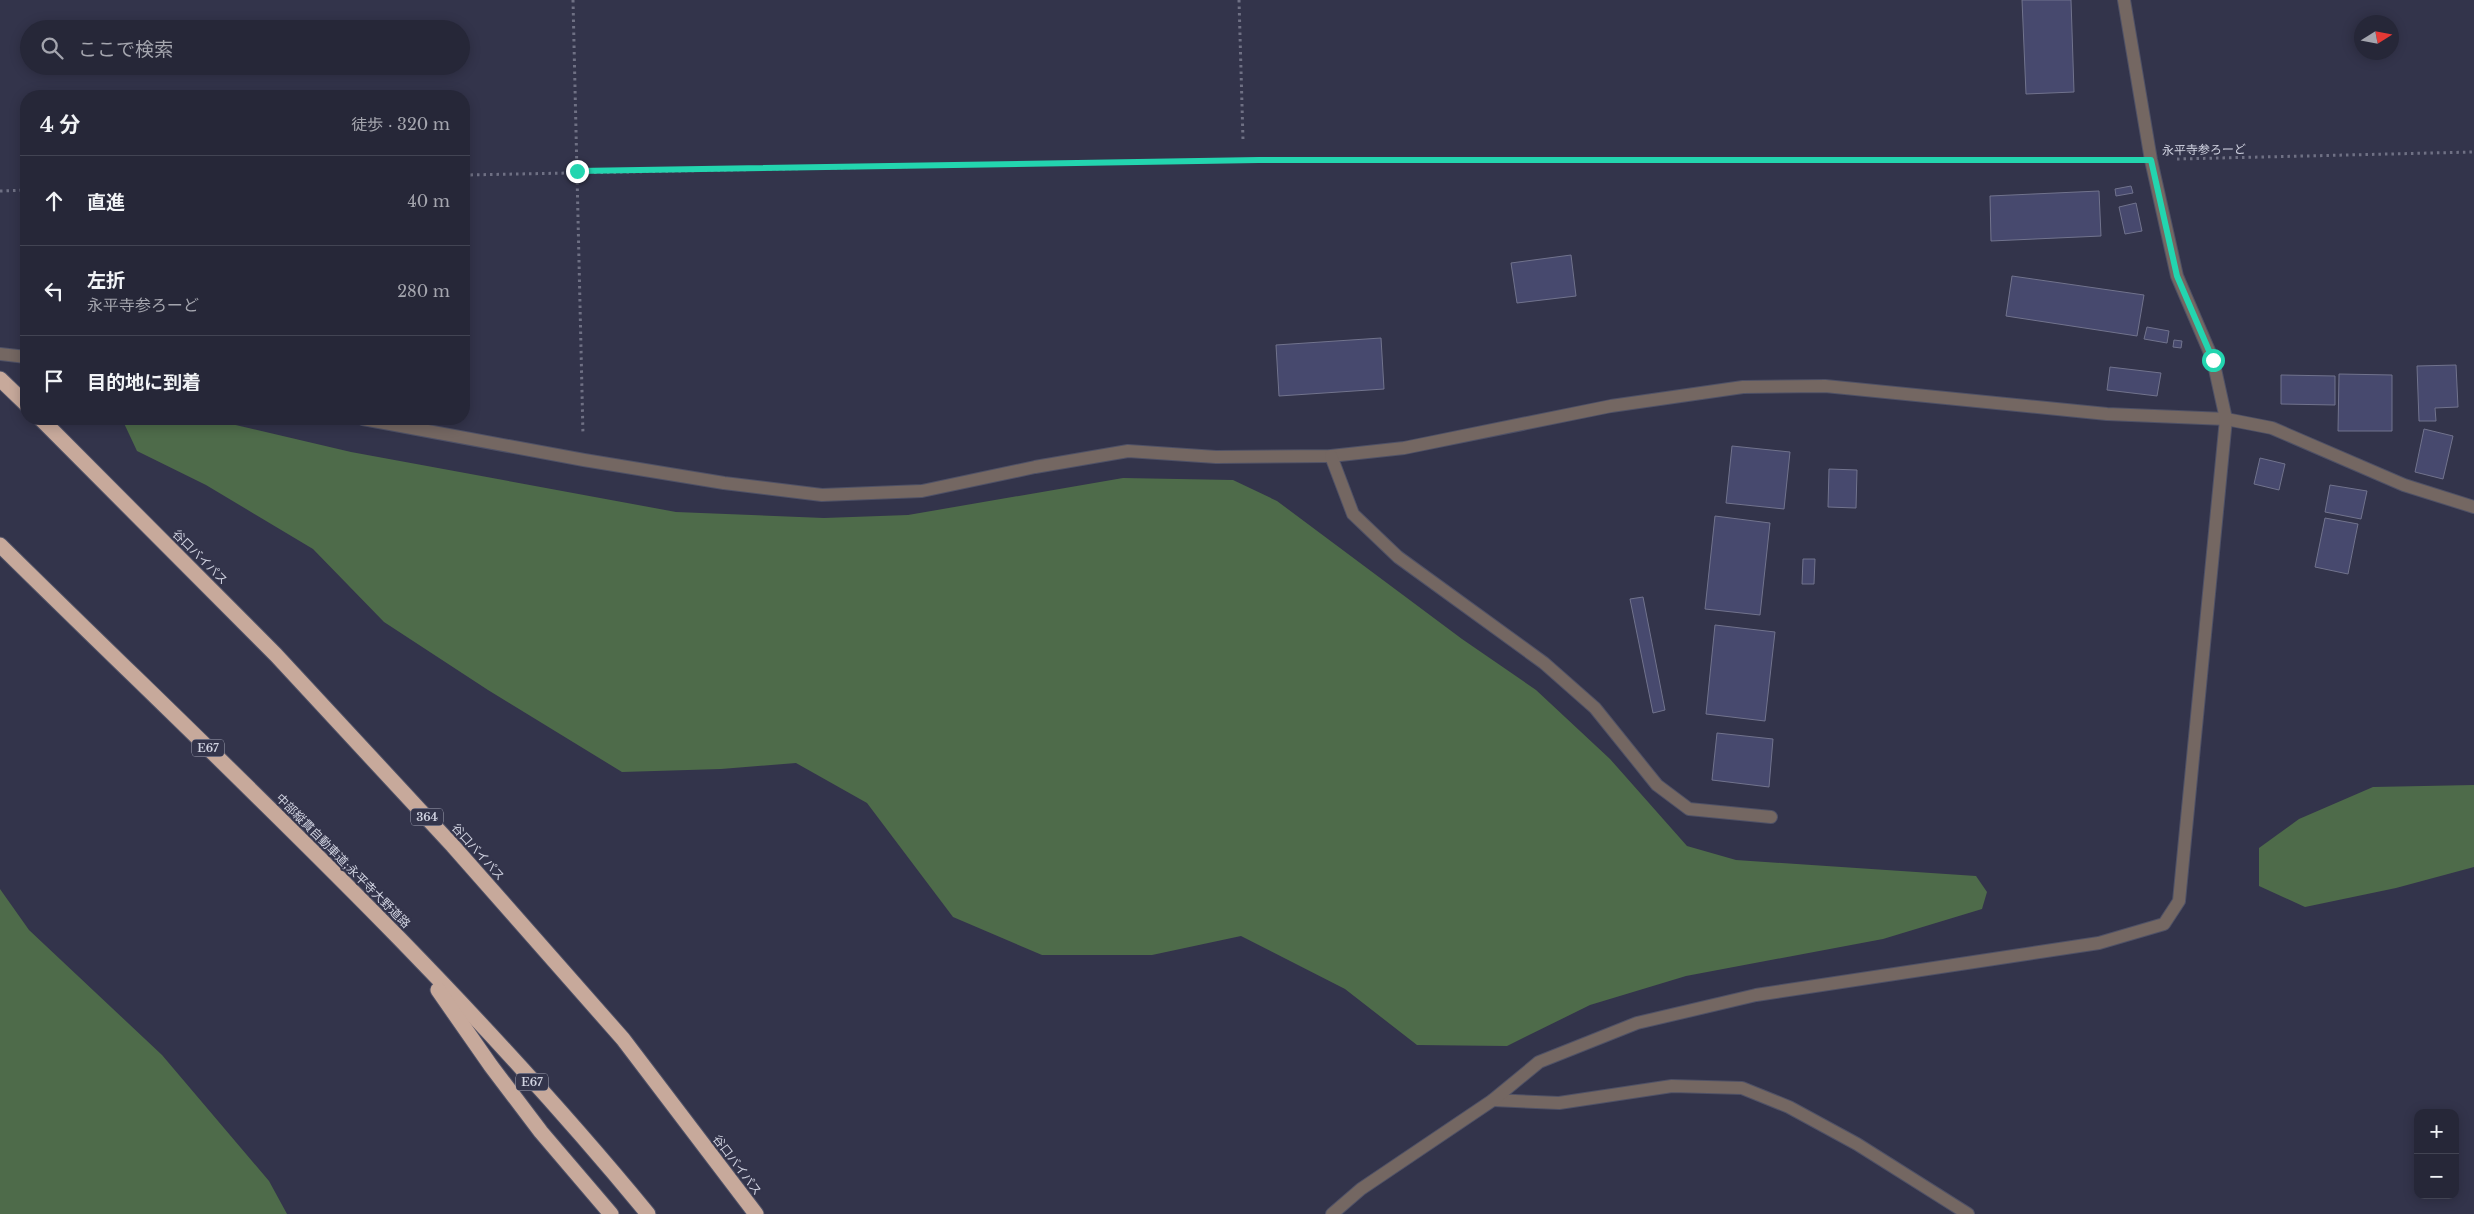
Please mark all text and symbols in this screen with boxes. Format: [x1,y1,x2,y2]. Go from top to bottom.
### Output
north arrow [2354,15,2399,60]
search box [20,20,470,75]
icon: search [38,34,66,62]
text: ここで検索 [78,38,173,61]
text: 4 分 [40,112,81,138]
text: 徒歩 · 320 m [351,114,450,134]
street label: 永平寺参ろーど [2162,141,2246,158]
route end [566,160,589,183]
icon: ahead [40,187,68,215]
text: 直進 [87,191,125,214]
text: 40 m [407,191,450,211]
text: 左折 [87,269,125,292]
icon: left [40,277,68,305]
text: 280 m [397,281,450,301]
text: 永平寺参ろーど [87,295,199,315]
route start [2202,349,2225,372]
icon: arrive [40,367,68,395]
text: 目的地に到着 [87,371,201,394]
street label: 谷口バイパス [170,526,231,587]
road number: E67 [192,740,224,756]
street label: 中部縦貫自動車道;永平寺大野道路 [273,790,414,931]
road number: 364 [411,809,443,826]
street label: 谷口バイパス [449,820,508,883]
road number: E67 [516,1074,548,1090]
map controls [2414,1109,2459,1199]
button: + [2414,1109,2459,1154]
street label: 谷口バイパス [710,1132,765,1198]
button: − [2414,1154,2459,1199]

